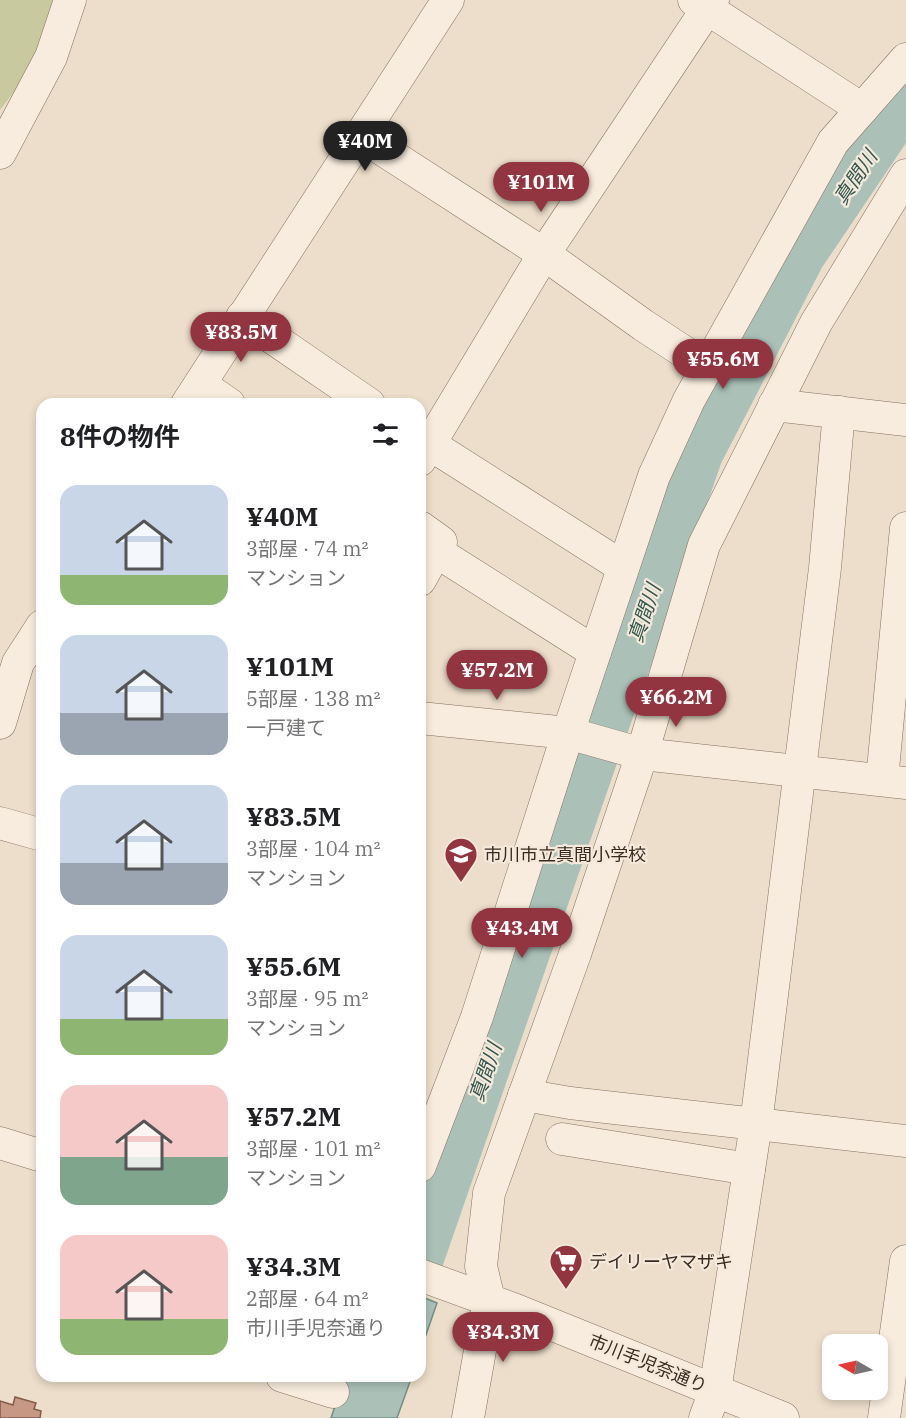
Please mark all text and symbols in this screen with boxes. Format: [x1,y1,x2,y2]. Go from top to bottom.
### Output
pin: ¥40M [329,121,401,172]
text: ¥40M [337,127,393,154]
water label: 真間川 [827,143,884,209]
pin: ¥101M [499,162,583,213]
text: ¥101M [507,168,575,195]
pin: ¥83.5M [192,312,290,363]
text: ¥83.5M [204,318,278,345]
pin: ¥55.6M [674,339,772,390]
text: ¥55.6M [686,345,760,372]
icon: filters [369,418,402,451]
text: 8件の物件 [60,419,180,453]
text: ¥40M [246,499,318,533]
icon: home [108,509,180,581]
text: 3部屋 · 74 m² [246,535,368,562]
text: マンション [246,564,346,591]
water label: 真間川 [621,578,667,646]
text: ¥101M [246,649,334,683]
pin: ¥57.2M [448,650,546,701]
text: ¥57.2M [460,656,534,683]
icon: home [108,659,180,731]
pin: ¥66.2M [627,677,725,728]
text: ¥66.2M [639,683,713,710]
text: 5部屋 · 138 m² [246,685,380,712]
text: 一戸建て [246,714,326,741]
text: ¥83.5M [246,799,341,833]
icon: home [108,809,180,881]
text: 3部屋 · 104 m² [246,835,380,862]
school or university icon: 市川市立真間小学校 [443,836,479,883]
place label: 市川市立真間小学校 [484,843,646,866]
text: マンション [246,864,346,891]
pin: ¥43.4M [473,908,571,959]
text: ¥43.4M [485,914,559,941]
text: ¥55.6M [246,949,341,983]
icon: home [108,959,180,1031]
text: 3部屋 · 95 m² [246,985,368,1012]
text: マンション [246,1014,346,1041]
water label: 真間川 [462,1037,508,1105]
text: ¥57.2M [246,1099,341,1133]
icon: home [108,1109,180,1181]
text: 3部屋 · 101 m² [246,1135,380,1162]
text: マンション [246,1164,346,1191]
supermarket icon: デイリーヤマザキ [548,1243,584,1290]
text: ¥34.3M [246,1249,341,1283]
place label: デイリーヤマザキ [589,1250,733,1273]
icon: home [108,1259,180,1331]
text: 2部屋 · 64 m² [246,1285,368,1312]
pin: ¥34.3M [454,1312,552,1363]
text: 市川手児奈通り [246,1314,386,1341]
text: ¥34.3M [466,1318,540,1345]
street label: 市川手児奈通り [585,1329,711,1397]
north arrow [822,1334,888,1400]
map controls [822,1334,888,1400]

